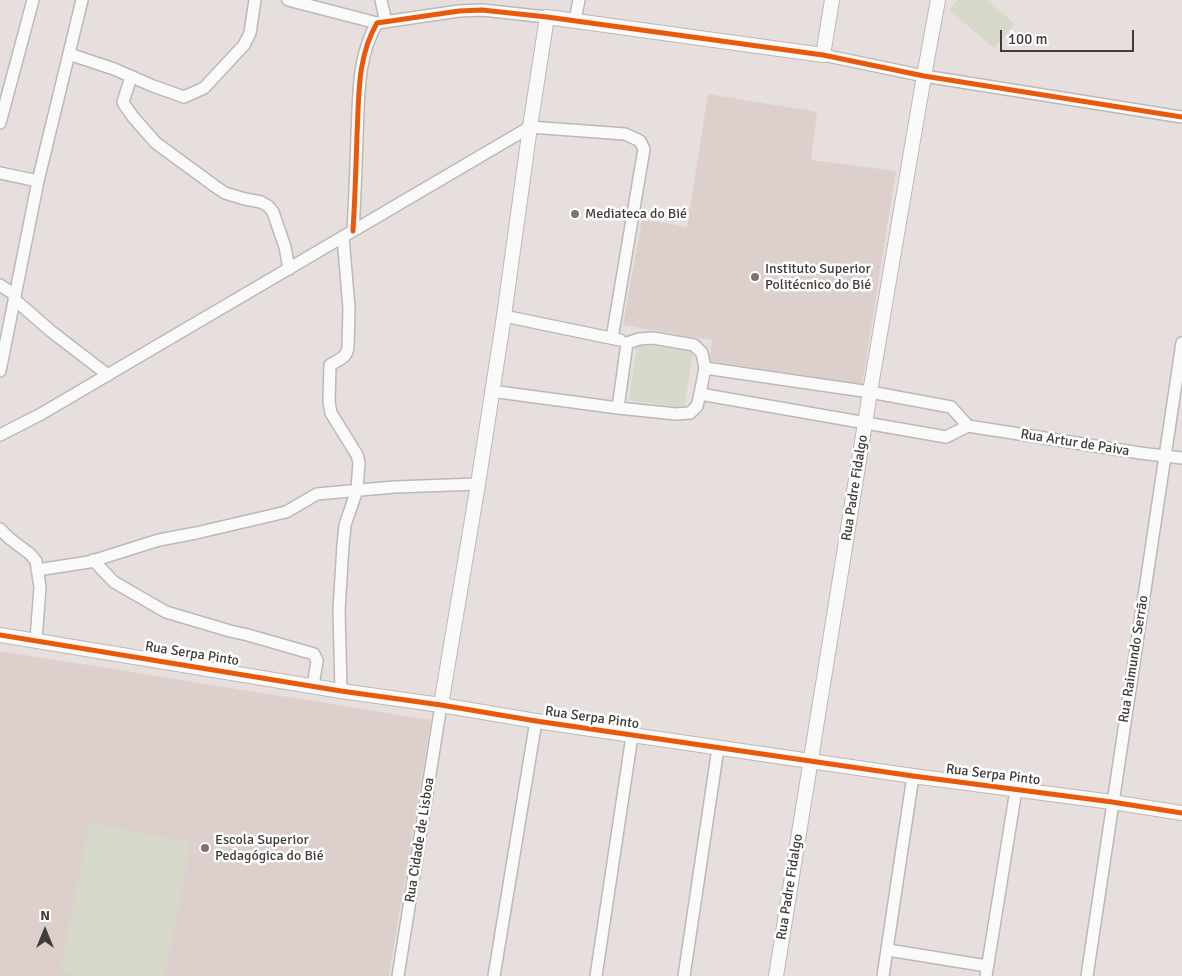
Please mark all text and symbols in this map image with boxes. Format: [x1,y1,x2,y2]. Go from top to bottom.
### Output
scale bar [1002,20,1136,52]
text: 100 m [1008,30,1048,48]
place label: Mediateca do Bié [585,206,687,222]
marker: Mediateca do Bié [569,208,581,220]
place label: Instituto Superior Politécnico do Bié [765,261,871,294]
marker: Instituto Superior Politécnico do Bié [749,271,761,283]
street label: Rua Artur de Paiva [1019,426,1131,460]
street label: Rua Padre Fidalgo [838,434,872,542]
street label: Rua Raimundo Serrão [1116,594,1152,724]
street label: Rua Serpa Pinto [144,638,240,670]
street label: Rua Serpa Pinto [544,703,640,733]
street label: Rua Serpa Pinto [945,761,1041,789]
street label: Rua Cidade de Lisboa [402,776,438,904]
place label: Escola Superior Pedagógica do Bié [215,832,324,864]
street label: Rua Padre Fidalgo [773,833,807,941]
marker: Escola Superior Pedagógica do Bié [199,842,211,854]
north arrow [20,906,70,956]
text: N [40,907,50,924]

